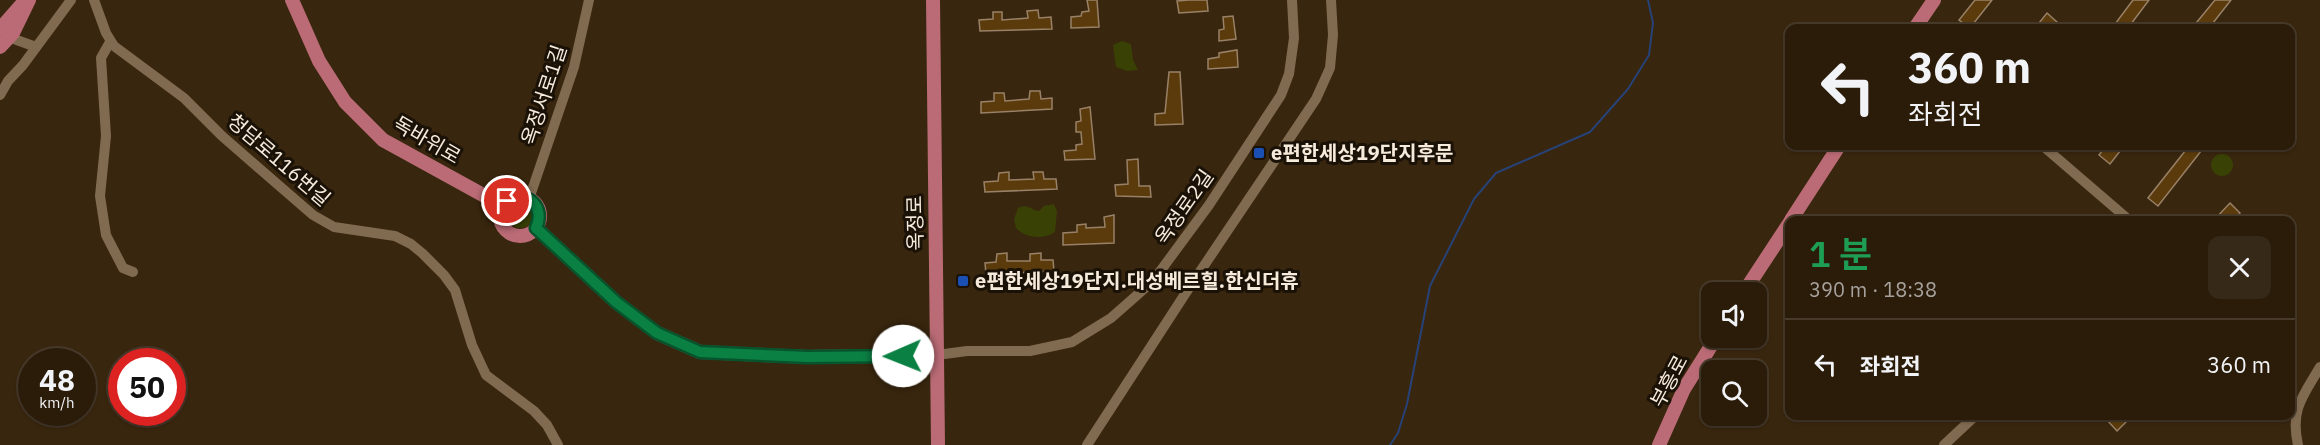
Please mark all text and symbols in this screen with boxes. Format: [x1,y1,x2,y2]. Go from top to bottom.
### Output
text: 360 m [1908,40,2031,95]
street label: 옥정서로1길 [515,41,572,148]
icon: left [1809,48,1887,126]
text: 좌회전 [1908,96,1983,131]
street label: 청담로116번길 [222,107,336,212]
street label: 독바위로 [389,109,466,170]
place label: e편한세상19단지후문 [1271,139,1453,166]
marker: e편한세상19단지후문 [1252,146,1266,160]
street label: 옥정로2길 [1148,164,1219,250]
pin [481,175,532,226]
icon: arrive [490,184,523,217]
street label: 옥정로 [901,195,928,251]
text: 1 분 [1809,230,1872,277]
button: close [2208,236,2271,299]
place label: e편한세상19단지.대성베르힐.한신더휴 [975,267,1299,294]
marker: e편한세상19단지.대성베르힐.한신더휴 [956,274,970,288]
text: 390 m · 18:38 [1809,276,1937,303]
map controls [1701,282,1767,426]
button: sound [1701,282,1767,348]
position arrow [871,324,935,388]
speed limit sign: 50 [108,348,186,426]
icon: left [1809,348,1842,381]
street label: 부흥로 [1644,350,1693,411]
text: 360 m [2207,350,2271,379]
text: 좌회전 [1860,351,1921,380]
text: 48 [39,360,75,399]
button: search [1701,360,1767,426]
text: km/h [39,393,75,412]

